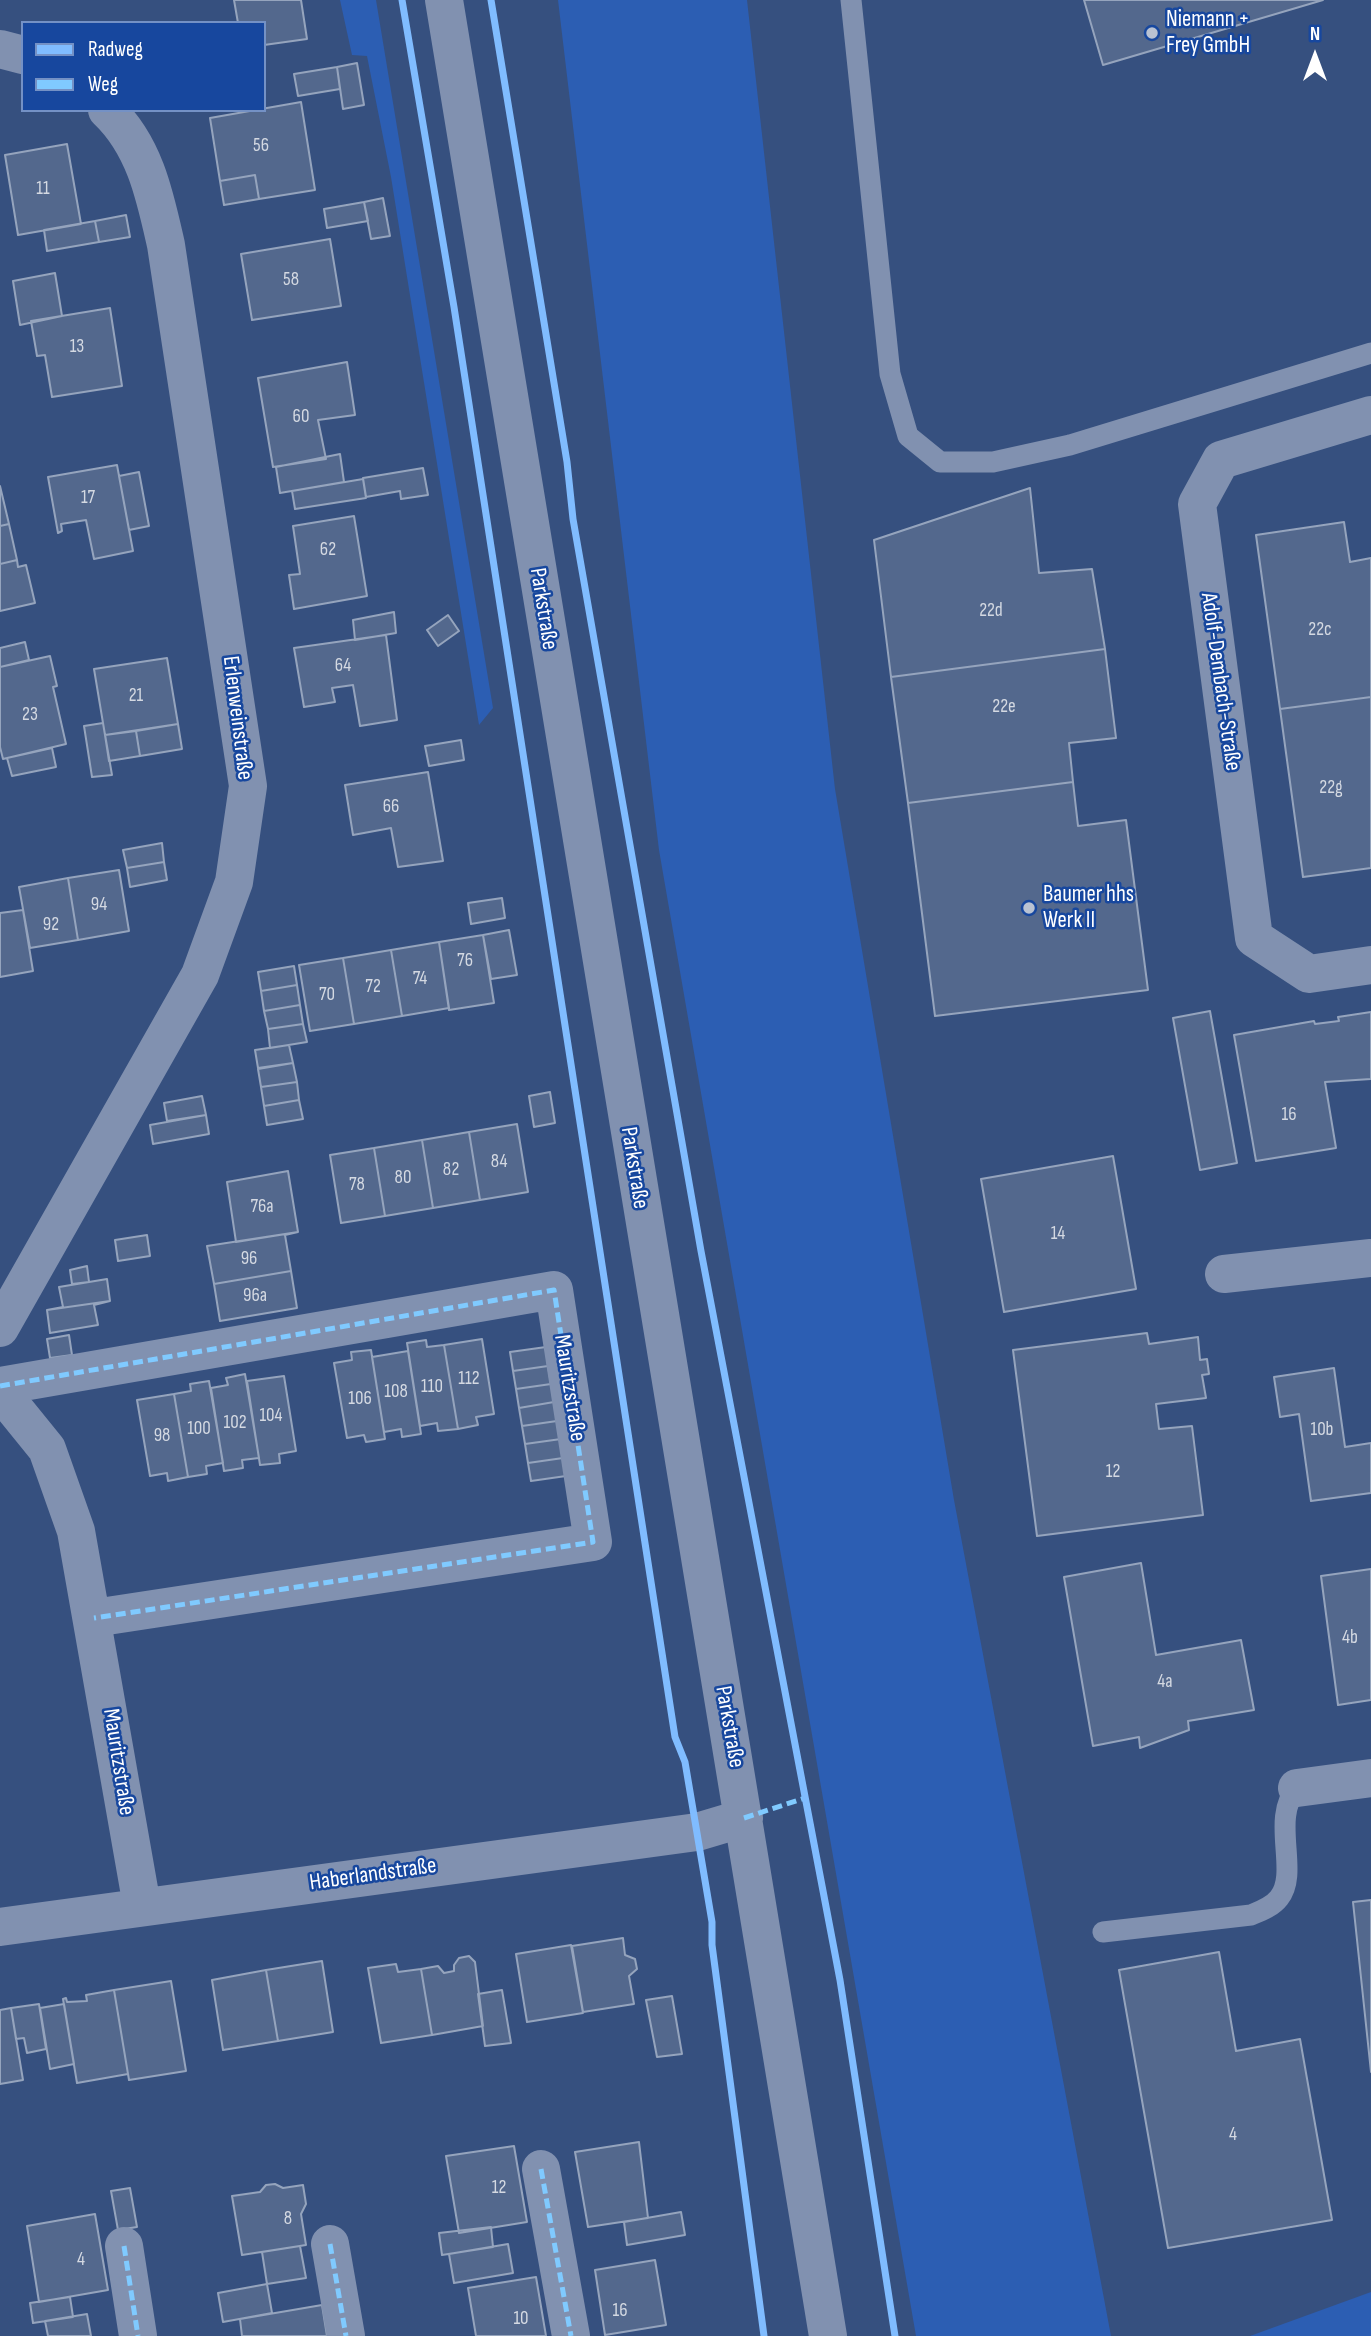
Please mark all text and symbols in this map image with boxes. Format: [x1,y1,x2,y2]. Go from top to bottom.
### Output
place label: Niemann + Frey GmbH [1166,6,1250,60]
legend [21,21,266,112]
north arrow [1280,21,1350,91]
text: N [1310,23,1320,46]
marker: Niemann + Frey GmbH [1144,25,1160,41]
text: Radweg [88,37,143,62]
text: Weg [88,72,118,97]
house number: 56 [253,135,269,157]
house number: 11 [36,178,50,200]
house number: 58 [283,269,299,291]
house number: 13 [70,336,84,358]
house number: 60 [293,406,309,428]
house number: 17 [81,487,95,509]
house number: 62 [320,539,336,561]
street label: Parkstraße [523,566,563,652]
street label: Adolf-Dembach-Straße [1194,591,1246,773]
house number: 22d [979,600,1003,622]
house number: 22c [1308,619,1332,641]
street label: Erlenweinstraße [216,654,258,782]
house number: 64 [335,655,351,677]
house number: 21 [129,685,143,707]
house number: 22e [992,696,1016,718]
house number: 23 [22,704,38,726]
house number: 22g [1319,777,1343,799]
house number: 66 [383,796,399,818]
place label: Baumer hhs Werk II [1043,881,1134,935]
house number: 94 [91,894,107,916]
marker: Baumer hhs Werk II [1021,900,1037,916]
house number: 92 [43,914,59,936]
house number: 76 [457,950,473,972]
house number: 74 [413,968,427,990]
house number: 72 [365,976,381,998]
house number: 70 [319,984,335,1006]
house number: 16 [1282,1104,1296,1126]
street label: Parkstraße [614,1125,654,1211]
house number: 84 [491,1151,507,1173]
house number: 82 [443,1159,459,1181]
house number: 80 [395,1167,411,1189]
house number: 78 [349,1174,365,1196]
house number: 76a [250,1196,274,1218]
house number: 14 [1051,1223,1065,1245]
house number: 96 [241,1248,257,1270]
house number: 96a [243,1285,267,1307]
street label: Mauritzstraße [547,1333,591,1443]
house number: 112 [458,1368,480,1390]
house number: 110 [421,1376,443,1398]
house number: 108 [384,1381,408,1403]
house number: 106 [348,1388,372,1410]
house number: 104 [259,1405,283,1427]
house number: 102 [224,1412,246,1434]
house number: 100 [187,1418,211,1440]
house number: 10b [1310,1419,1334,1441]
house number: 98 [154,1425,170,1447]
house number: 12 [1106,1461,1120,1483]
house number: 4b [1342,1627,1358,1649]
house number: 4a [1157,1671,1173,1693]
street label: Parkstraße [708,1684,750,1770]
street label: Mauritzstraße [96,1707,140,1817]
street label: Haberlandstraße [308,1852,438,1898]
house number: 4 [1229,2124,1237,2146]
house number: 12 [492,2177,506,2199]
house number: 8 [284,2208,292,2230]
house number: 4 [77,2249,85,2271]
house number: 16 [613,2300,627,2322]
house number: 10 [513,2308,529,2330]

